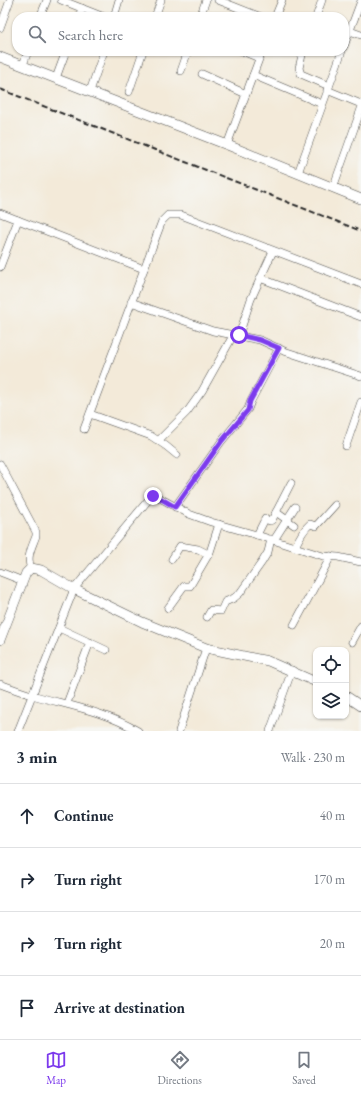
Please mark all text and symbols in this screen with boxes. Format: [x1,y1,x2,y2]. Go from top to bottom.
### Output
search box [12,12,349,56]
icon: search [26,23,48,45]
text: Search here [58,25,123,44]
route start [230,326,248,344]
route end [144,487,162,505]
map controls [313,647,349,719]
button: locate [313,647,349,683]
button: layers [313,683,349,719]
text: 3 min [16,746,57,768]
text: Walk · 230 m [281,749,345,766]
icon: ahead [16,805,38,827]
text: Continue [54,806,114,825]
text: 40 m [320,807,345,824]
icon: right [16,869,38,891]
text: Turn right [54,870,122,889]
text: 170 m [314,871,345,888]
icon: right [16,933,38,955]
text: Turn right [54,934,122,953]
text: 20 m [320,935,345,952]
icon: arrive [16,997,38,1019]
text: Arrive at destination [54,998,185,1017]
tab: Map [45,1049,67,1087]
tab: Directions [158,1049,202,1087]
tab: Saved [292,1049,316,1087]

